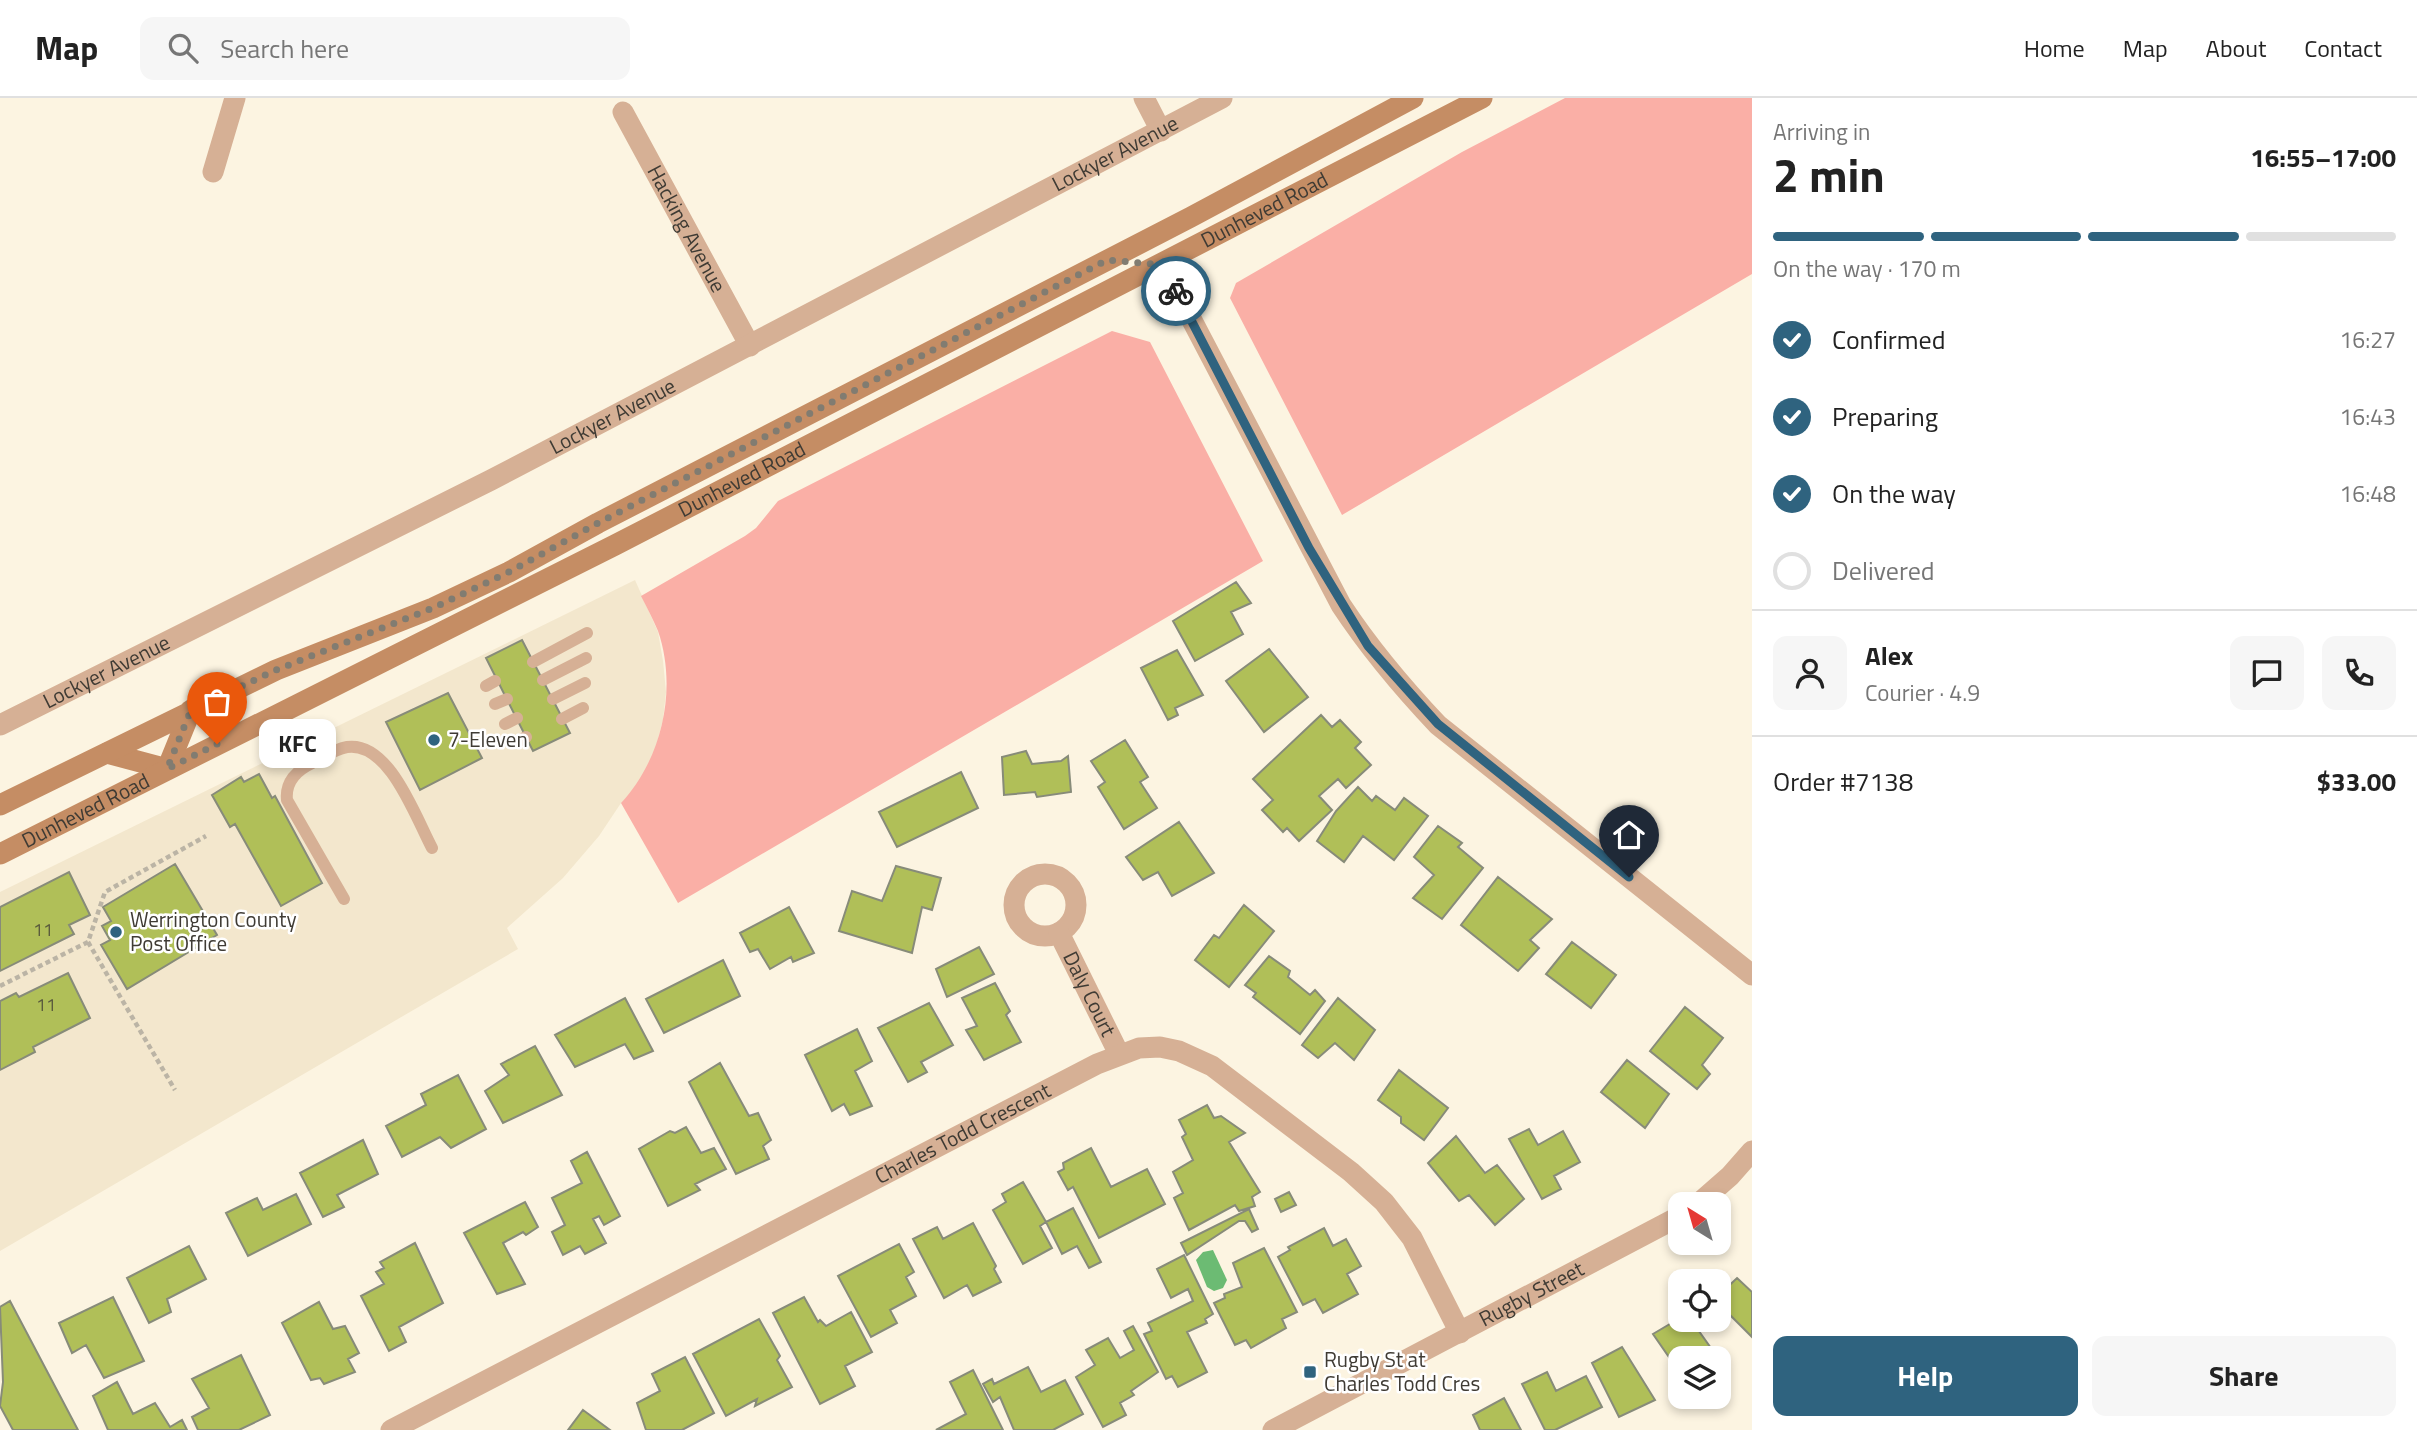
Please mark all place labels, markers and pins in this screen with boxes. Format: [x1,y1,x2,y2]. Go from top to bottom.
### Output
pin [187,672,247,744]
callout: KFC [259,720,336,768]
place label: 7-Eleven [448,723,528,755]
marker: 7-Eleven [426,732,442,748]
pin [1599,805,1659,877]
place label: Werrington County Post Office [130,903,297,959]
marker: Werrington County Post Office [108,924,124,940]
place label: Rugby St at Charles Todd Cres [1324,1343,1480,1399]
marker: Rugby St at Charles Todd Cres [1302,1364,1318,1380]

